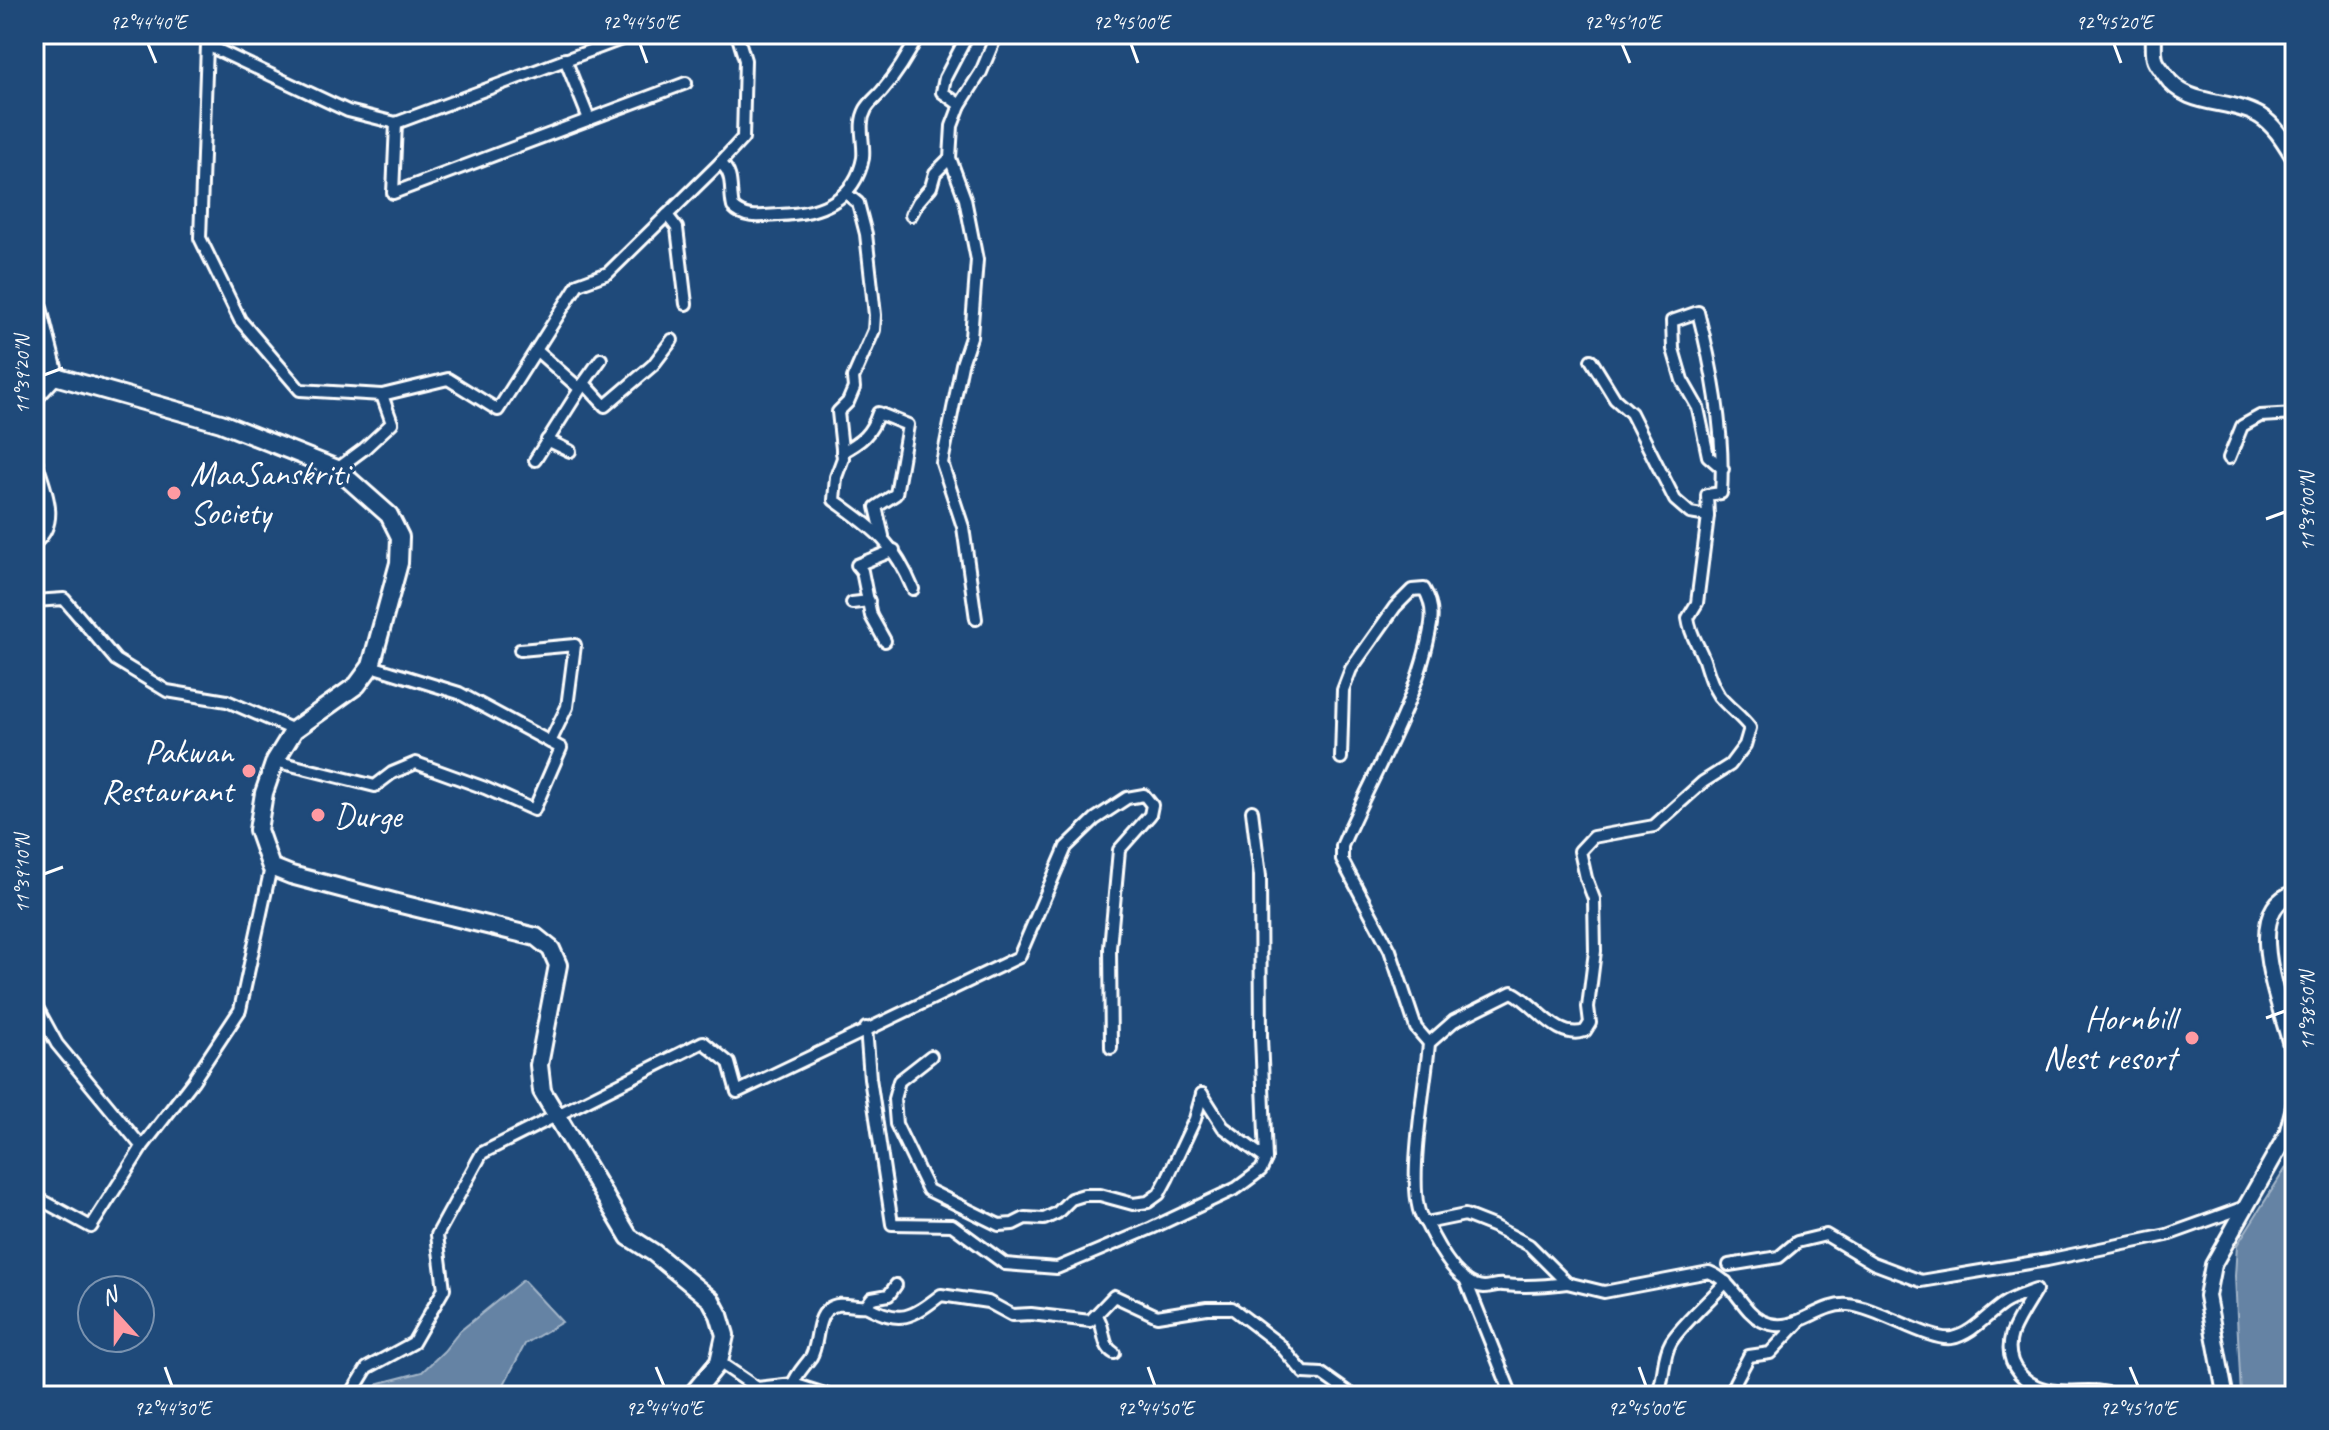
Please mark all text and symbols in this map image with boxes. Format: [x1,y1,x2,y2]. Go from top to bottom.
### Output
text: 92°44'40"E [109,10,189,35]
text: 92°44'50"E [601,10,681,35]
text: 92°45'00"E [1092,10,1172,35]
text: 92°45'10"E [1583,10,1663,35]
text: 92°45'20"E [2075,10,2155,35]
text: 11°39'20"N [10,333,35,414]
place label: MaaSanskriti Society [190,452,353,534]
text: 11°39'00"N [2295,470,2320,551]
marker: MaaSanskriti Society [165,484,183,502]
place label: Pakwan Restaurant [101,730,237,812]
marker: Pakwan Restaurant [240,762,258,780]
place label: Durge [334,794,404,837]
marker: Durge [309,806,327,824]
text: 11°39'10"N [10,832,35,913]
text: 11°38'50"N [2295,969,2320,1050]
place label: Hornbill Nest resort [2043,997,2182,1079]
marker: Hornbill Nest resort [2183,1029,2201,1047]
north arrow [76,1274,156,1354]
text: N [98,1280,124,1312]
text: 92°44'30"E [133,1396,213,1421]
text: 92°44'40"E [625,1396,705,1421]
text: 92°44'50"E [1116,1396,1196,1421]
text: 92°45'00"E [1607,1396,1687,1421]
text: 92°45'10"E [2099,1396,2179,1421]

